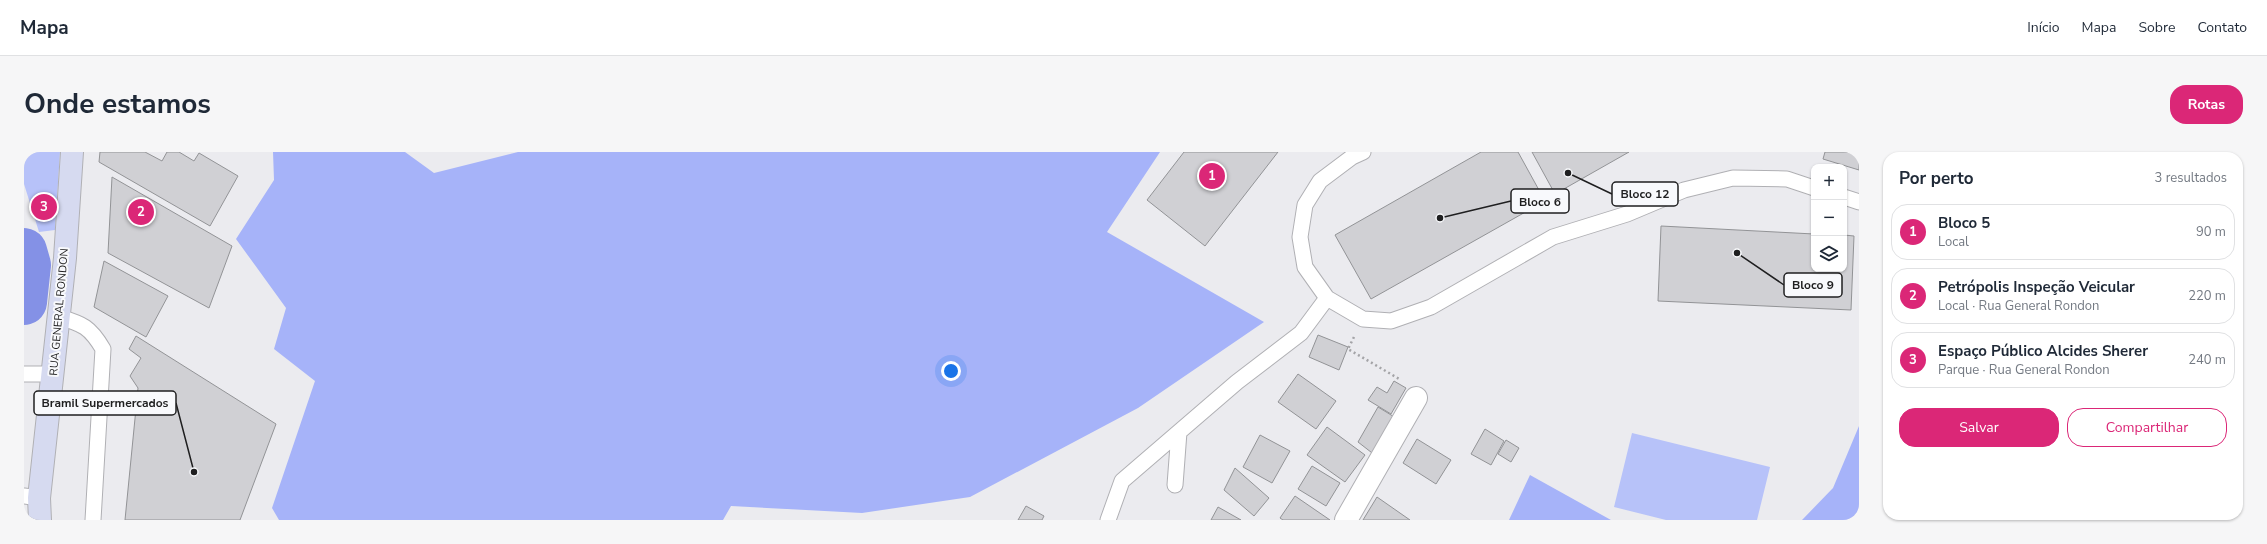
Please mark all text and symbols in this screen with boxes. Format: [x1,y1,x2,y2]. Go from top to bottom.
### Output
text: Mapa [20,15,69,41]
text: Início [2027,18,2059,37]
text: Mapa [2081,18,2116,37]
text: Sobre [2138,18,2175,37]
text: Contato [2197,18,2247,37]
text: Onde estamos [24,85,211,123]
button: Rotas [2170,85,2243,124]
pin: 1 [1199,161,1225,191]
map controls [1811,164,1847,272]
button: + [1811,164,1847,200]
text: Por perto [1899,167,1974,190]
text: 3 resultados [2155,169,2227,187]
callout: Bloco 12 [1612,182,1678,206]
text: Bloco 12 [1620,186,1670,202]
callout: Bloco 6 [1511,189,1569,213]
pin: 3 [31,192,57,222]
text: Bloco 6 [1519,194,1561,210]
pin: 2 [128,197,154,227]
button: − [1811,200,1847,236]
text: Bloco 5 [1938,213,1990,233]
text: 1 [1909,223,1917,241]
text: 90 m [2196,223,2226,241]
text: Local [1938,233,1969,251]
button: layers [1811,236,1847,272]
street label: RUA GENERAL RONDON [46,248,72,376]
callout: Bloco 9 [1784,273,1842,297]
text: Bloco 9 [1792,277,1834,293]
text: Petrópolis Inspeção Veicular [1938,277,2135,297]
text: 2 [1909,287,1917,305]
text: 220 m [2188,287,2226,305]
text: Local · Rua General Rondon [1938,297,2099,315]
text: Espaço Público Alcides Sherer [1938,341,2148,361]
text: 3 [1909,351,1917,369]
text: 240 m [2188,351,2226,369]
your location [941,361,961,381]
text: Parque · Rua General Rondon [1938,361,2110,379]
callout: Bramil Supermercados [34,391,176,415]
text: Bramil Supermercados [42,395,169,411]
button: Salvar [1899,408,2059,447]
button: Compartilhar [2067,408,2227,447]

